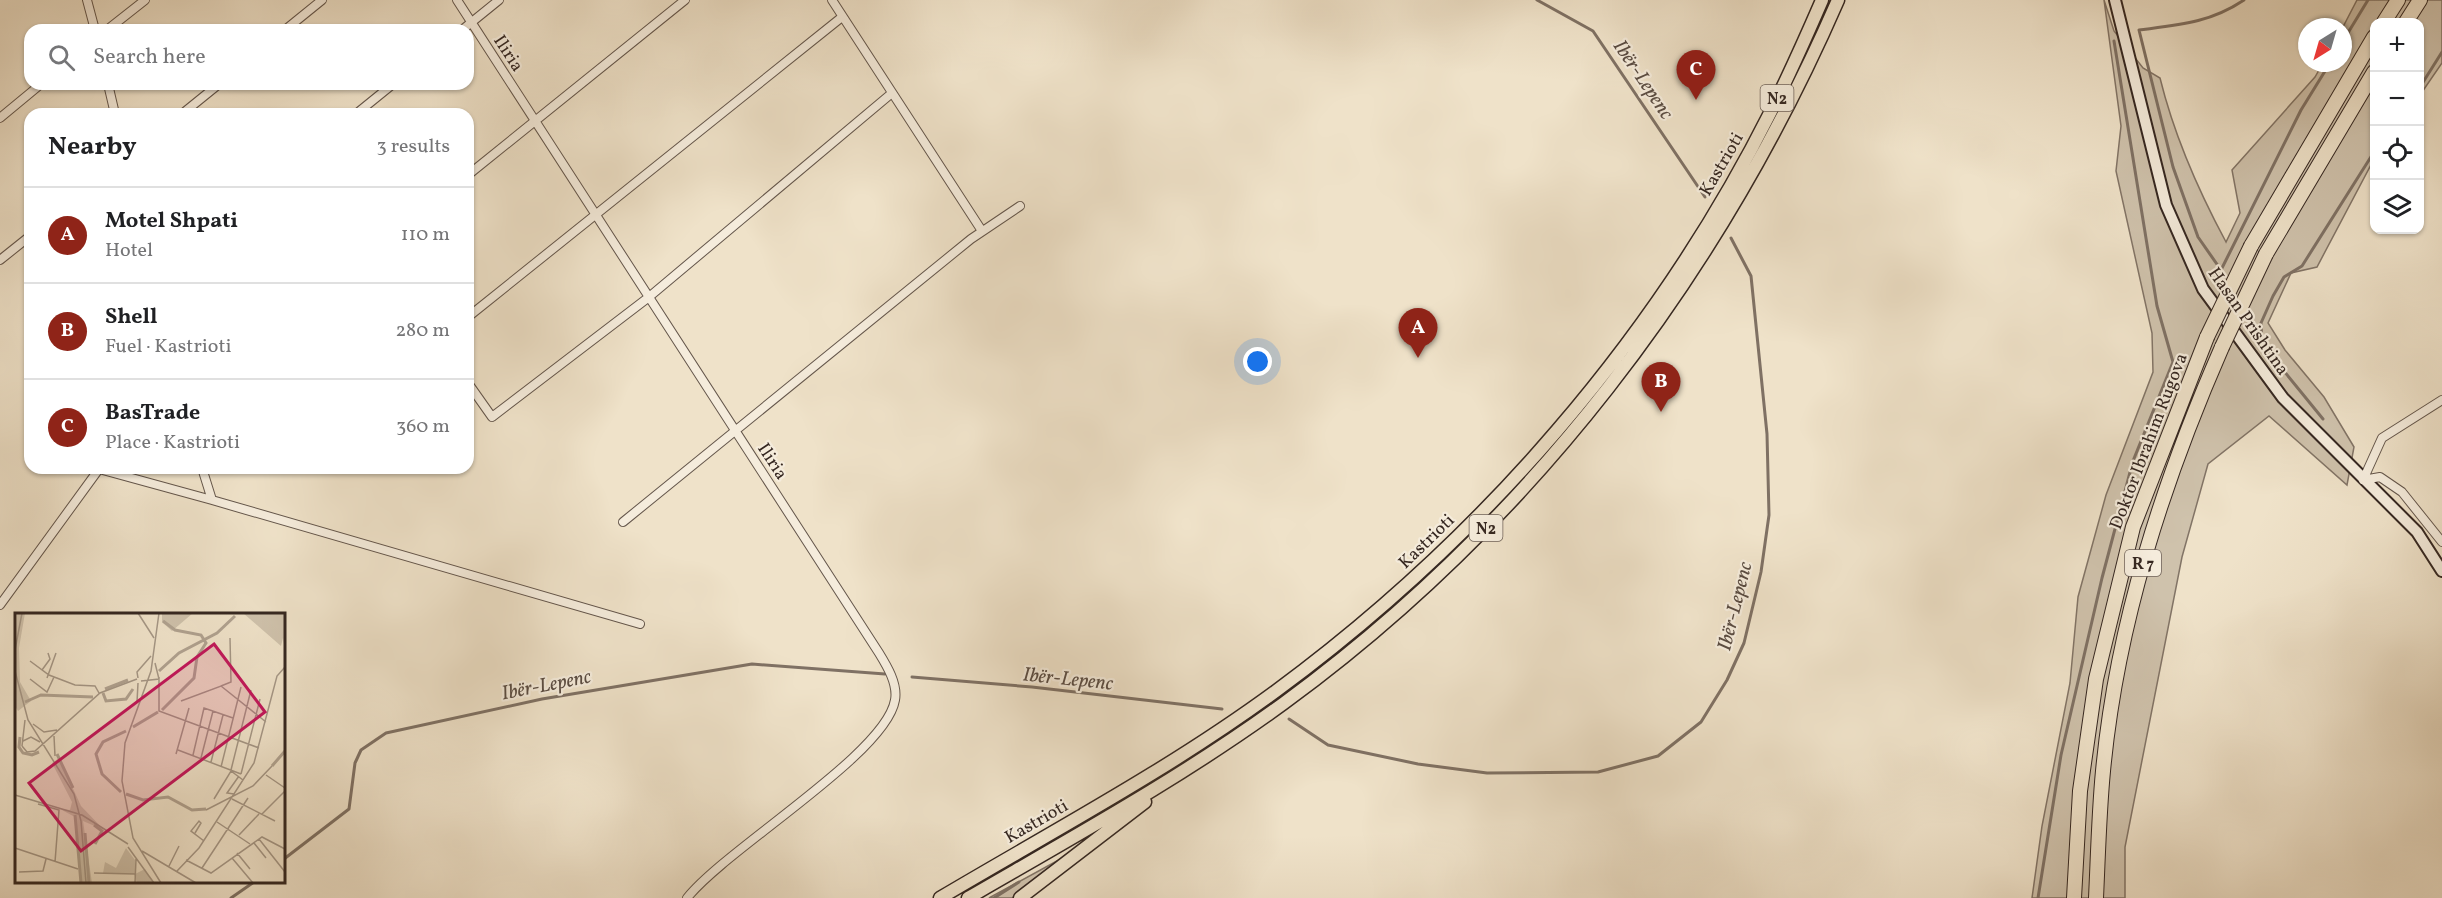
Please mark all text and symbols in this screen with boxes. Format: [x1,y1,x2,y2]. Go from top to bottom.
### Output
north arrow [2298,18,2352,72]
map controls [2370,18,2424,234]
button: + [2370,18,2424,72]
search box [24,24,474,90]
street label: Iliria [487,31,529,77]
water label: Ibër-Lepenc [1605,35,1680,126]
icon: search [45,41,78,74]
text: Search here [93,42,206,73]
pin: C [1676,51,1716,100]
button: − [2370,72,2424,126]
road number: N2 [1760,85,1794,111]
button: locate [2370,126,2424,180]
street label: Kastrioti [1694,128,1750,201]
text: Nearby [48,129,137,165]
text: 3 results [376,133,450,161]
button: layers [2370,180,2424,234]
text: Motel Shpati [105,206,238,237]
text: A [60,221,75,249]
text: 110 m [401,221,450,249]
text: Hotel [105,237,153,265]
street label: Hasan Prishtina [2201,263,2294,381]
text: Shell [105,302,157,333]
pin: A [1398,308,1438,358]
text: B [61,317,74,345]
text: 280 m [395,317,450,345]
text: Fuel · Kastrioti [105,333,231,361]
your location [1243,347,1272,376]
street label: Doktor Ibrahim Rugova [2104,350,2195,533]
pin: B [1642,362,1680,412]
text: BasTrade [105,398,200,429]
text: C [61,413,74,441]
text: 360 m [396,413,450,441]
text: Place · Kastrioti [105,429,240,457]
street label: Iliria [751,439,793,485]
street label: Kastrioti [1393,509,1461,575]
road number: N2 [1470,515,1502,541]
road number: R 7 [2125,550,2161,576]
water label: Ibër-Lepenc [1711,558,1761,654]
inset map [15,613,285,883]
water label: Ibër-Lepenc [1021,661,1115,699]
water label: Ibër-Lepenc [499,663,594,708]
street label: Kastrioti [1000,794,1073,850]

